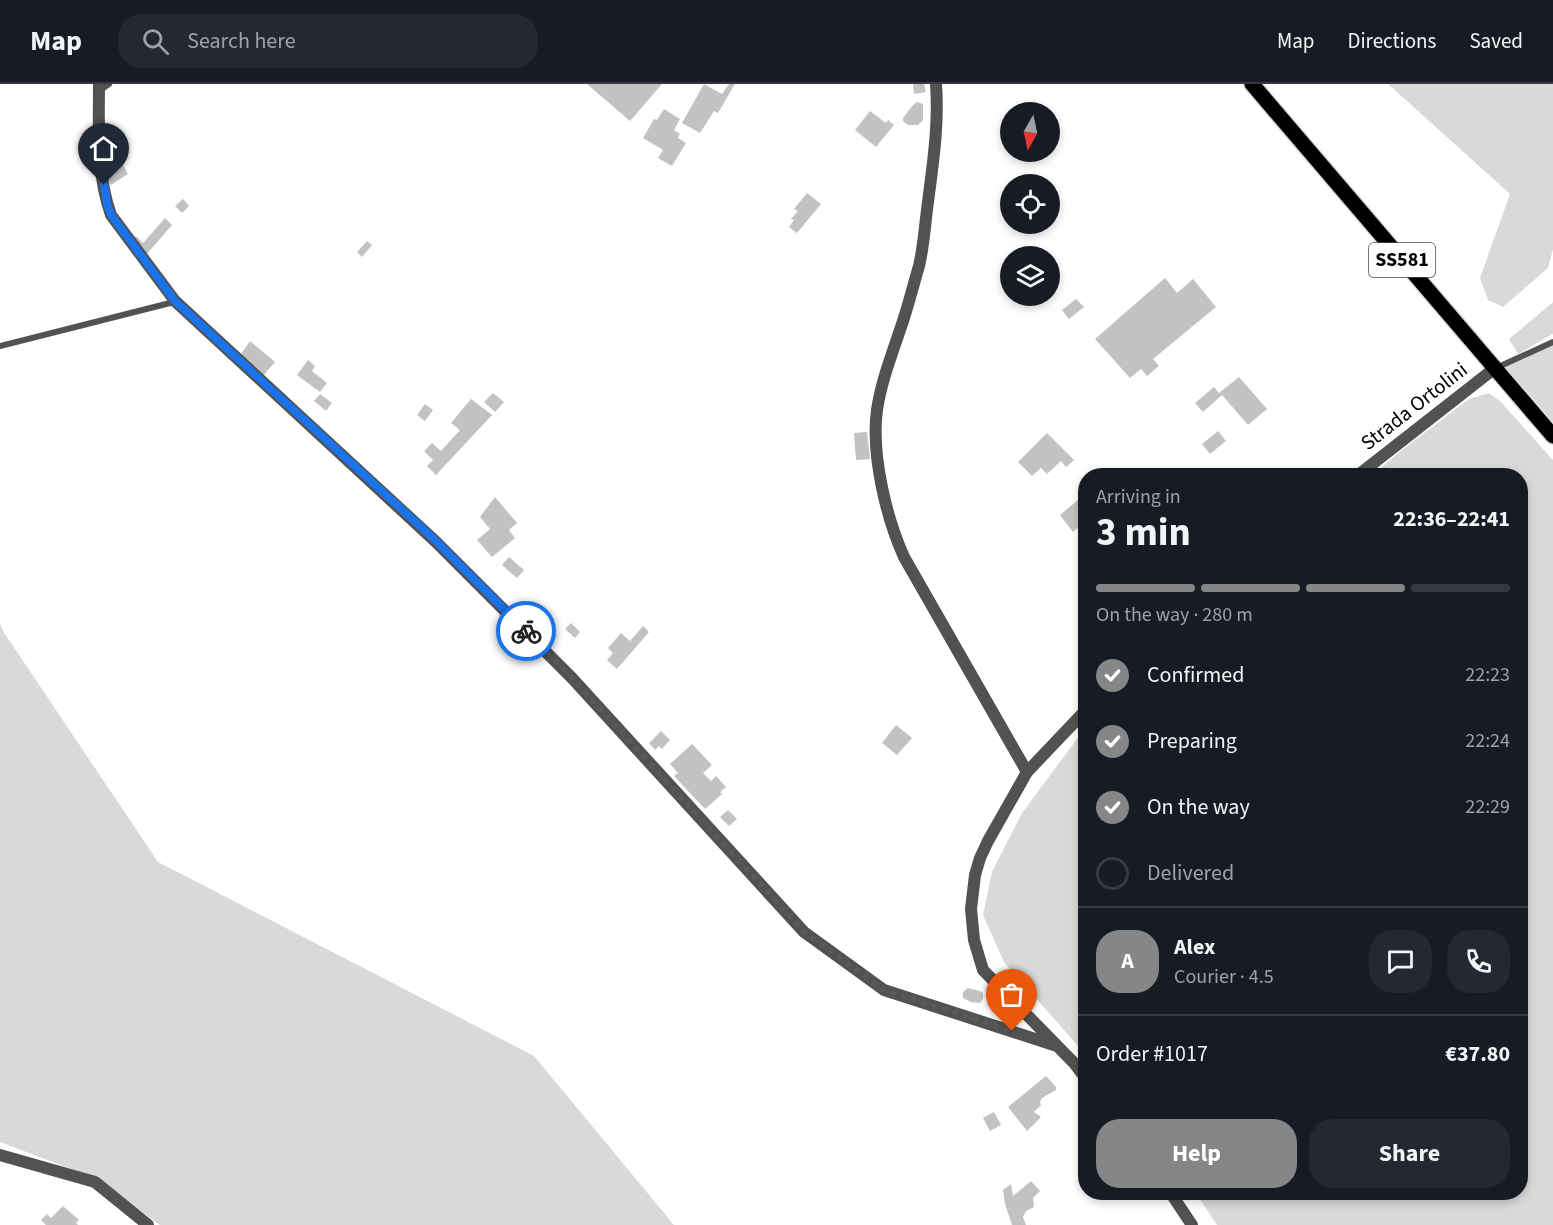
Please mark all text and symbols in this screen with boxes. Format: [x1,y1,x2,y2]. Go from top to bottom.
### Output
search box [118,14,538,68]
text: Map [30,21,82,61]
icon: search [139,25,172,58]
text: Search here [187,25,296,57]
text: Map [1277,26,1315,56]
text: Directions [1348,26,1436,56]
text: Saved [1469,26,1523,56]
north arrow [1000,102,1060,162]
map controls [1000,102,1060,306]
pin [78,123,129,185]
icon: home [87,132,120,165]
button: locate [1000,174,1060,234]
road number: SS581 [1369,243,1435,277]
button: layers [1000,246,1060,306]
street label: Strada Ortolini [1354,355,1474,457]
text: Arriving in [1096,483,1181,511]
text: 22:36–22:41 [1393,503,1510,535]
text: 3 min [1096,505,1191,561]
courier [496,601,556,661]
text: On the way · 280 m [1096,601,1253,629]
icon: bike [510,615,543,648]
icon: check [1096,659,1129,692]
text: Confirmed [1147,659,1244,691]
text: 22:23 [1465,661,1510,689]
icon: check [1096,725,1129,758]
text: Preparing [1147,725,1237,757]
text: 22:24 [1465,727,1510,755]
icon: check [1096,791,1129,824]
text: On the way [1147,791,1250,823]
text: 22:29 [1465,793,1510,821]
text: Delivered [1147,857,1234,889]
button: chat [1369,930,1432,993]
button: phone [1447,930,1510,993]
text: Alex [1174,931,1215,963]
text: A [1121,945,1134,977]
text: Courier · 4.5 [1174,963,1274,991]
pin [986,969,1037,1031]
icon: bag [995,978,1028,1011]
text: Order #1017 [1096,1038,1208,1070]
text: €37.80 [1445,1038,1510,1070]
button: Help [1096,1119,1297,1188]
button: Share [1309,1119,1510,1188]

